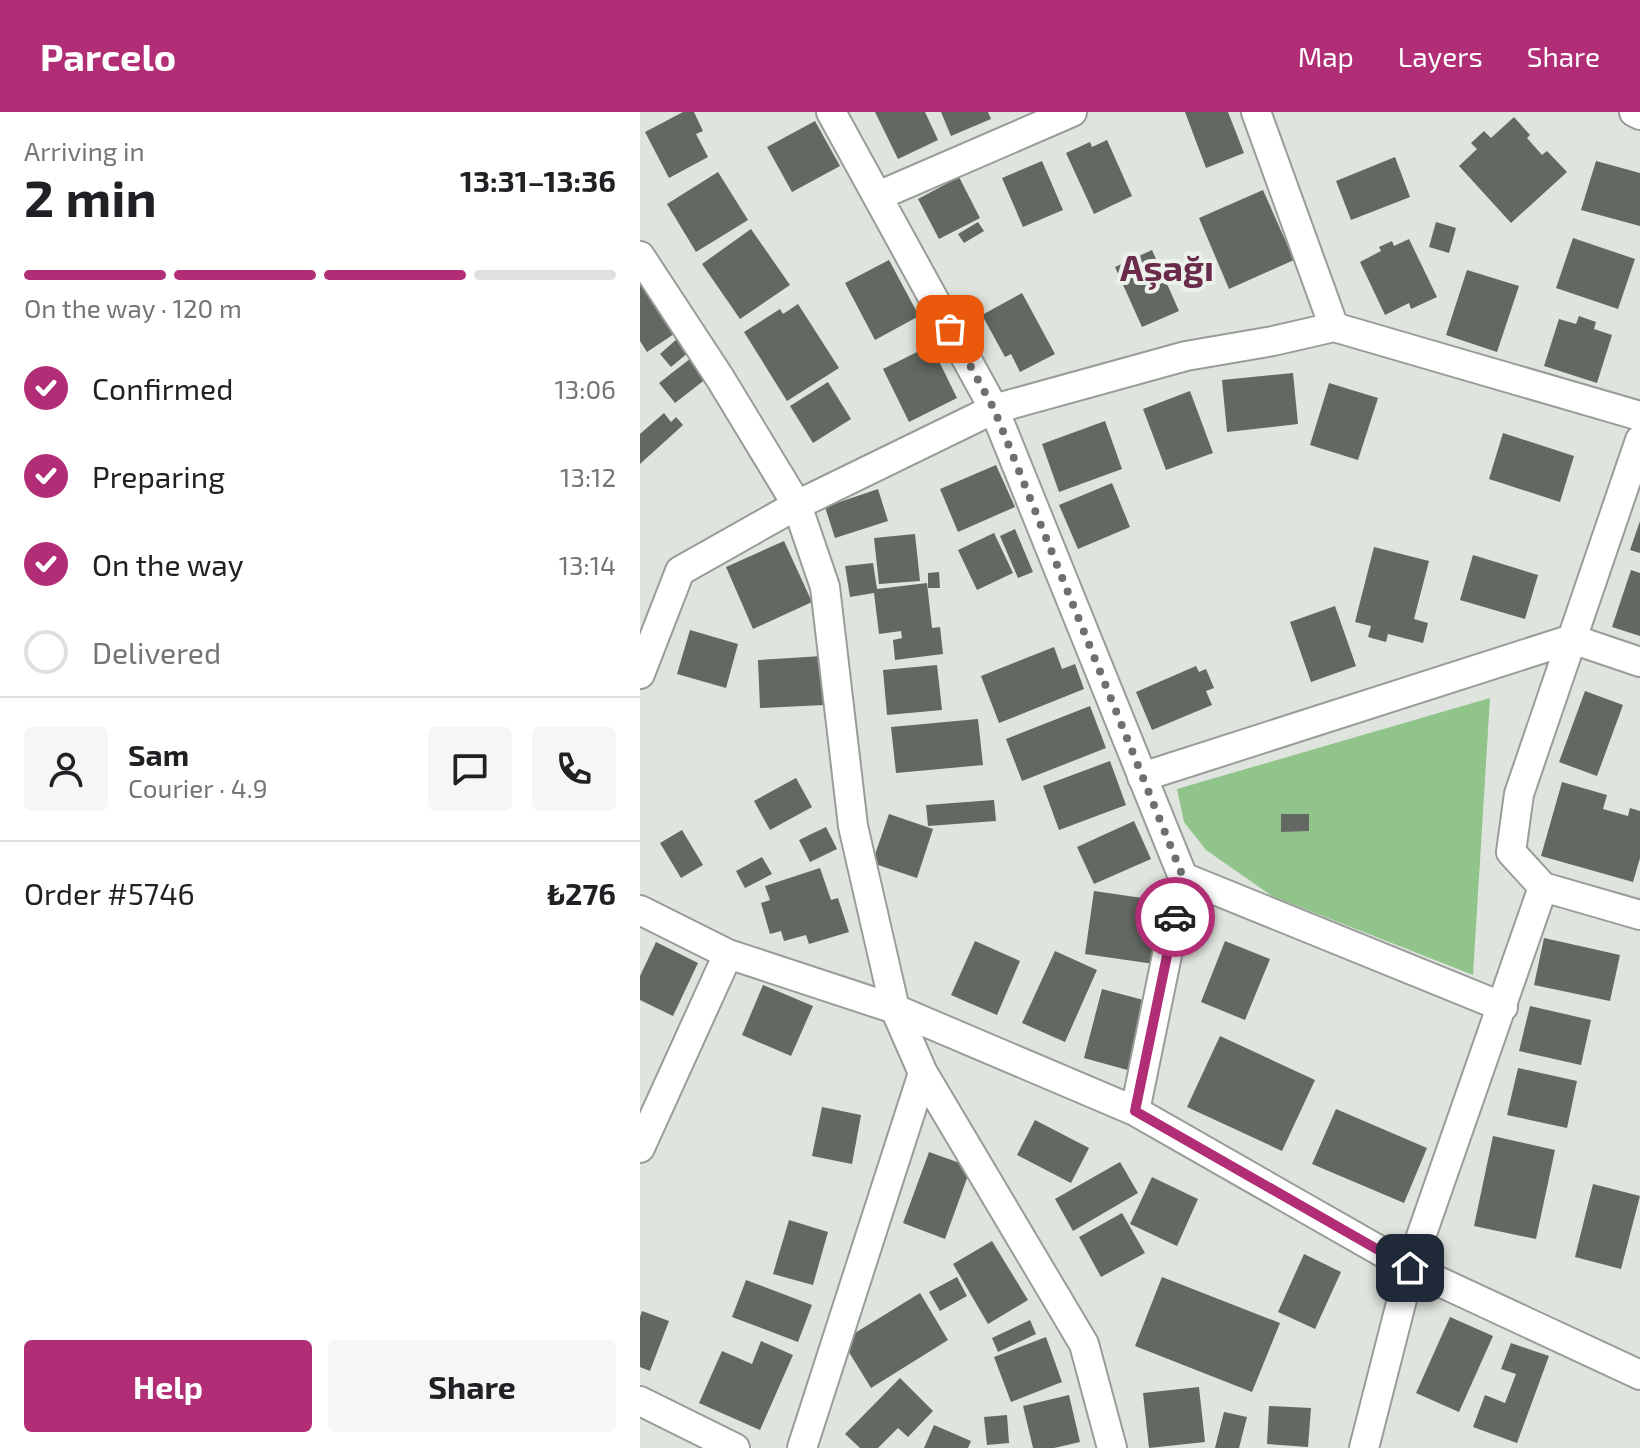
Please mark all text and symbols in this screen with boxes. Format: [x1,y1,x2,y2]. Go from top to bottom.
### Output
text: Parcelo [40,33,176,79]
text: Map [1298,39,1354,73]
text: Layers [1398,39,1483,73]
text: Share [1527,39,1600,73]
text: Arriving in [24,135,145,166]
text: 13:31–13:36 [460,162,616,198]
text: 2 min [24,165,157,227]
district label: Aşağı [1120,245,1214,290]
text: On the way · 120 m [24,292,242,323]
pin [916,295,984,363]
icon: bag [928,307,972,351]
icon: check [24,366,68,410]
text: Confirmed [92,370,233,406]
text: 13:06 [555,373,616,404]
icon: check [24,454,68,498]
text: Preparing [92,458,225,494]
text: 13:12 [560,461,616,492]
icon: check [24,542,68,586]
text: On the way [92,546,244,582]
text: 13:14 [559,549,616,580]
text: Delivered [92,634,221,670]
button: person [24,727,108,811]
button: chat [428,727,512,811]
button: phone [532,727,616,811]
text: Sam [128,736,189,772]
text: Courier · 4.9 [128,772,268,803]
text: Order #5746 [24,875,195,911]
text: ₺276 [547,875,616,911]
courier [1135,877,1215,957]
icon: car [1153,895,1197,939]
pin [1376,1234,1444,1302]
icon: home [1388,1246,1432,1290]
button: Help [24,1340,312,1432]
button: Share [328,1340,616,1432]

